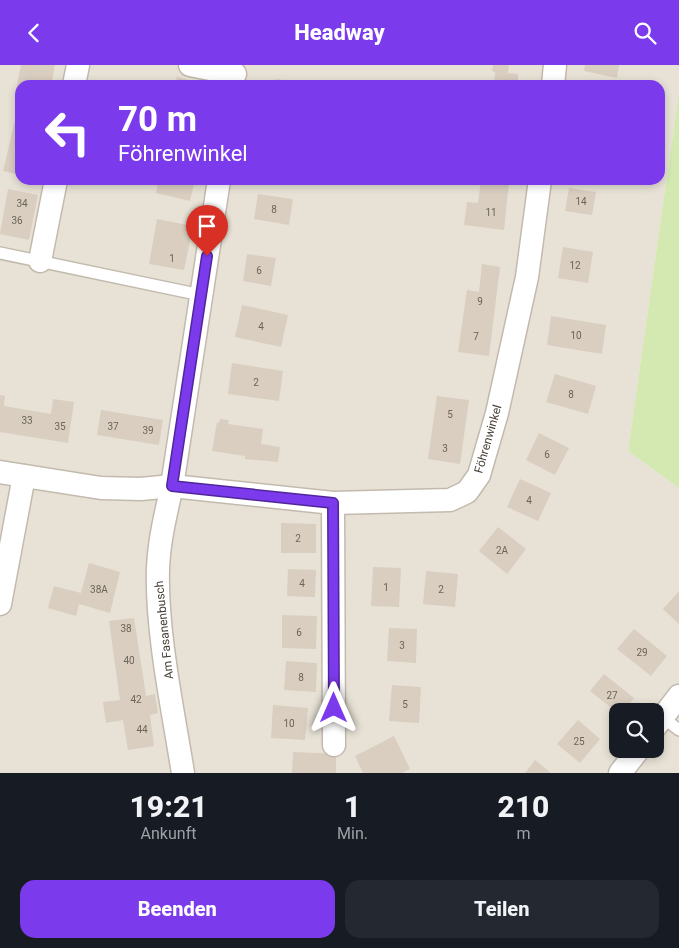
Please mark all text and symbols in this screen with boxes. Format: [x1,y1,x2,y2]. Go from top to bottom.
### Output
icon: back [20,19,48,47]
icon: search [631,19,659,47]
text: Headway [294,20,385,45]
text: 70 m [118,99,197,140]
icon: left [35,100,100,165]
text: Föhrenwinkel [118,141,248,166]
house number: 14 [575,196,587,207]
house number: 34 [16,198,28,209]
house number: 8 [271,204,277,215]
pin [186,205,228,256]
house number: 11 [485,207,497,218]
icon: arrive [193,212,221,240]
house number: 36 [11,215,23,226]
house number: 1 [169,253,175,264]
house number: 12 [569,260,581,271]
house number: 6 [256,265,262,276]
house number: 9 [477,296,483,307]
house number: 4 [258,321,264,332]
house number: 10 [570,330,582,341]
house number: 7 [473,331,479,342]
house number: 2 [253,377,259,388]
house number: 8 [568,389,574,400]
street label: Föhrenwinkel [472,403,504,475]
house number: 5 [447,409,453,420]
house number: 33 [21,415,33,426]
house number: 35 [54,421,66,432]
house number: 37 [107,421,119,432]
house number: 39 [142,425,154,436]
house number: 3 [442,443,448,454]
house number: 6 [544,449,550,460]
house number: 4 [526,495,532,506]
house number: 2 [295,533,301,544]
house number: 2A [496,545,509,556]
house number: 4 [299,578,305,589]
street label: Am Fasanenbusch [152,580,176,680]
house number: 1 [383,582,389,593]
house number: 38A [90,584,108,595]
house number: 2 [438,584,444,595]
house number: 38 [120,623,132,634]
house number: 6 [296,627,302,638]
house number: 3 [399,640,405,651]
house number: 29 [636,647,648,658]
house number: 40 [123,655,135,666]
house number: 8 [298,672,304,683]
position arrow [307,681,359,733]
house number: 27 [606,690,618,701]
house number: 42 [130,694,142,705]
house number: 5 [402,699,408,710]
map controls [609,703,664,758]
button: search [609,703,664,758]
house number: 10 [283,718,295,729]
house number: 44 [136,724,148,735]
house number: 25 [573,736,585,747]
text: 19:21 [130,789,207,824]
text: 1 [344,789,361,824]
text: 210 [498,789,549,824]
text: Ankunft [141,824,196,843]
text: Min. [337,824,368,843]
text: m [516,824,530,843]
button: Beenden [20,880,335,938]
button: Teilen [345,880,659,938]

